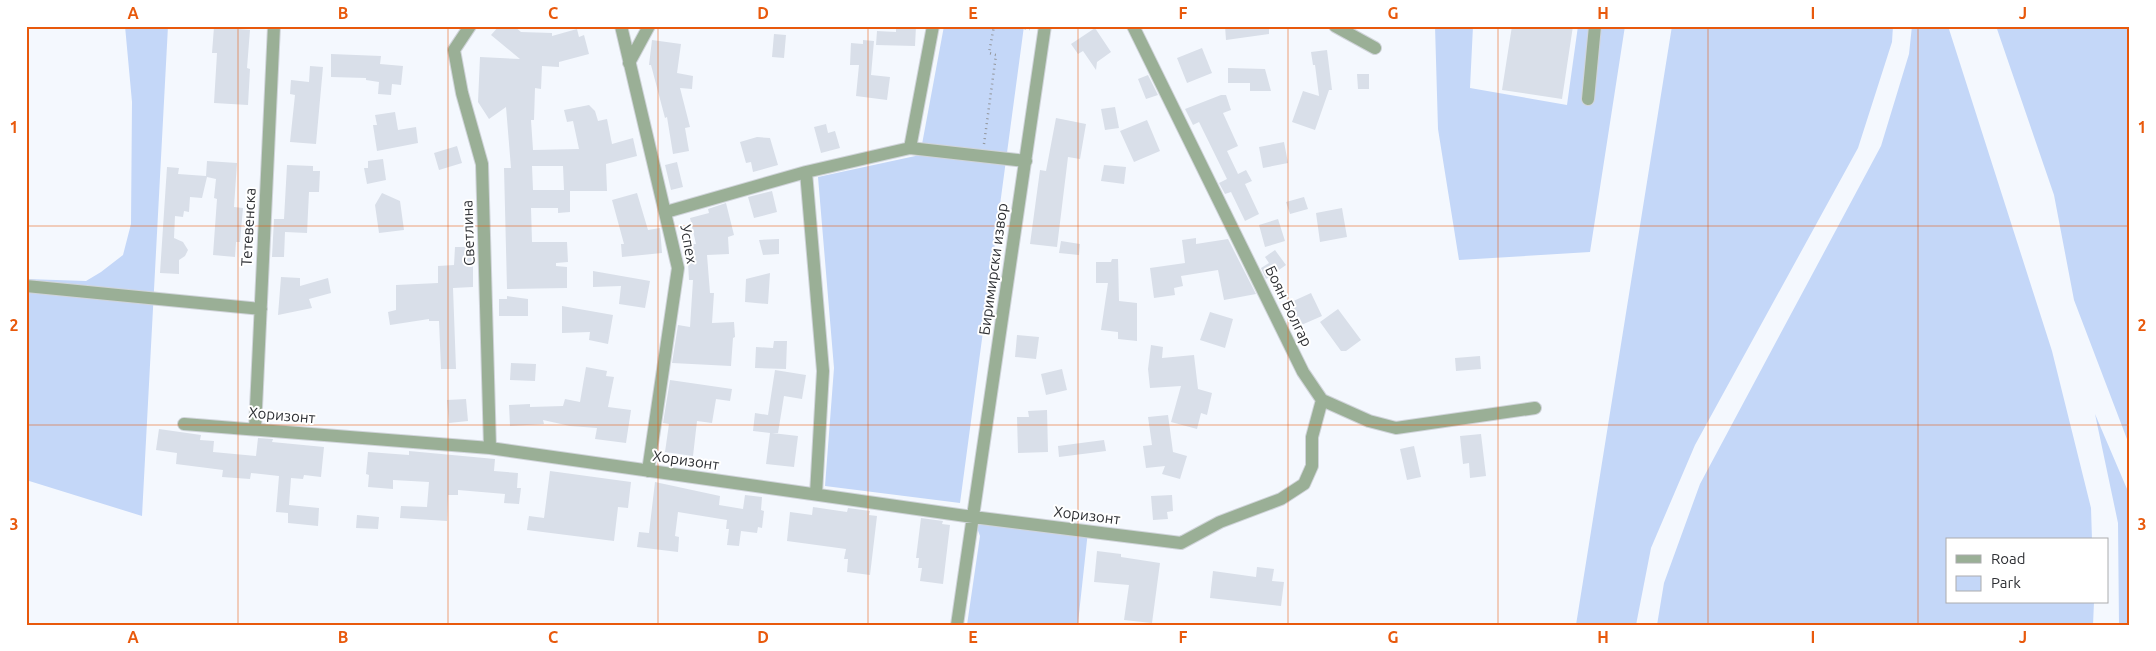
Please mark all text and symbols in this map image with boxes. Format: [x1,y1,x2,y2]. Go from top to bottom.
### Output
text: A [127,4,139,22]
text: B [338,4,348,22]
text: C [548,4,558,22]
text: D [757,4,769,22]
text: E [968,4,978,22]
text: F [1179,4,1188,22]
text: G [1387,4,1399,22]
text: H [1597,4,1609,22]
text: I [1811,4,1815,22]
text: J [2019,4,2027,22]
text: 1 [9,118,19,136]
text: 1 [2137,118,2147,136]
street label: Тетевенска [237,187,259,267]
street label: Светлина [458,200,478,266]
street label: Биримирски извор [975,202,1011,336]
street label: Успех [677,223,701,265]
street label: Боян Болгар [1262,263,1316,349]
text: 2 [9,316,19,334]
text: 2 [2137,316,2147,334]
street label: Хоризонт [248,404,316,426]
street label: Хоризонт [652,447,721,473]
street label: Хоризонт [1053,502,1122,528]
text: 3 [9,515,19,533]
text: 3 [2137,515,2147,533]
legend [1946,538,2108,604]
text: Road [1991,550,2026,567]
text: Park [1991,574,2021,591]
text: A [127,628,139,646]
text: B [338,628,348,646]
text: C [548,628,558,646]
text: D [757,628,769,646]
text: E [968,628,978,646]
text: F [1179,628,1188,646]
text: G [1387,628,1399,646]
text: H [1597,628,1609,646]
text: I [1811,628,1815,646]
text: J [2019,628,2027,646]

